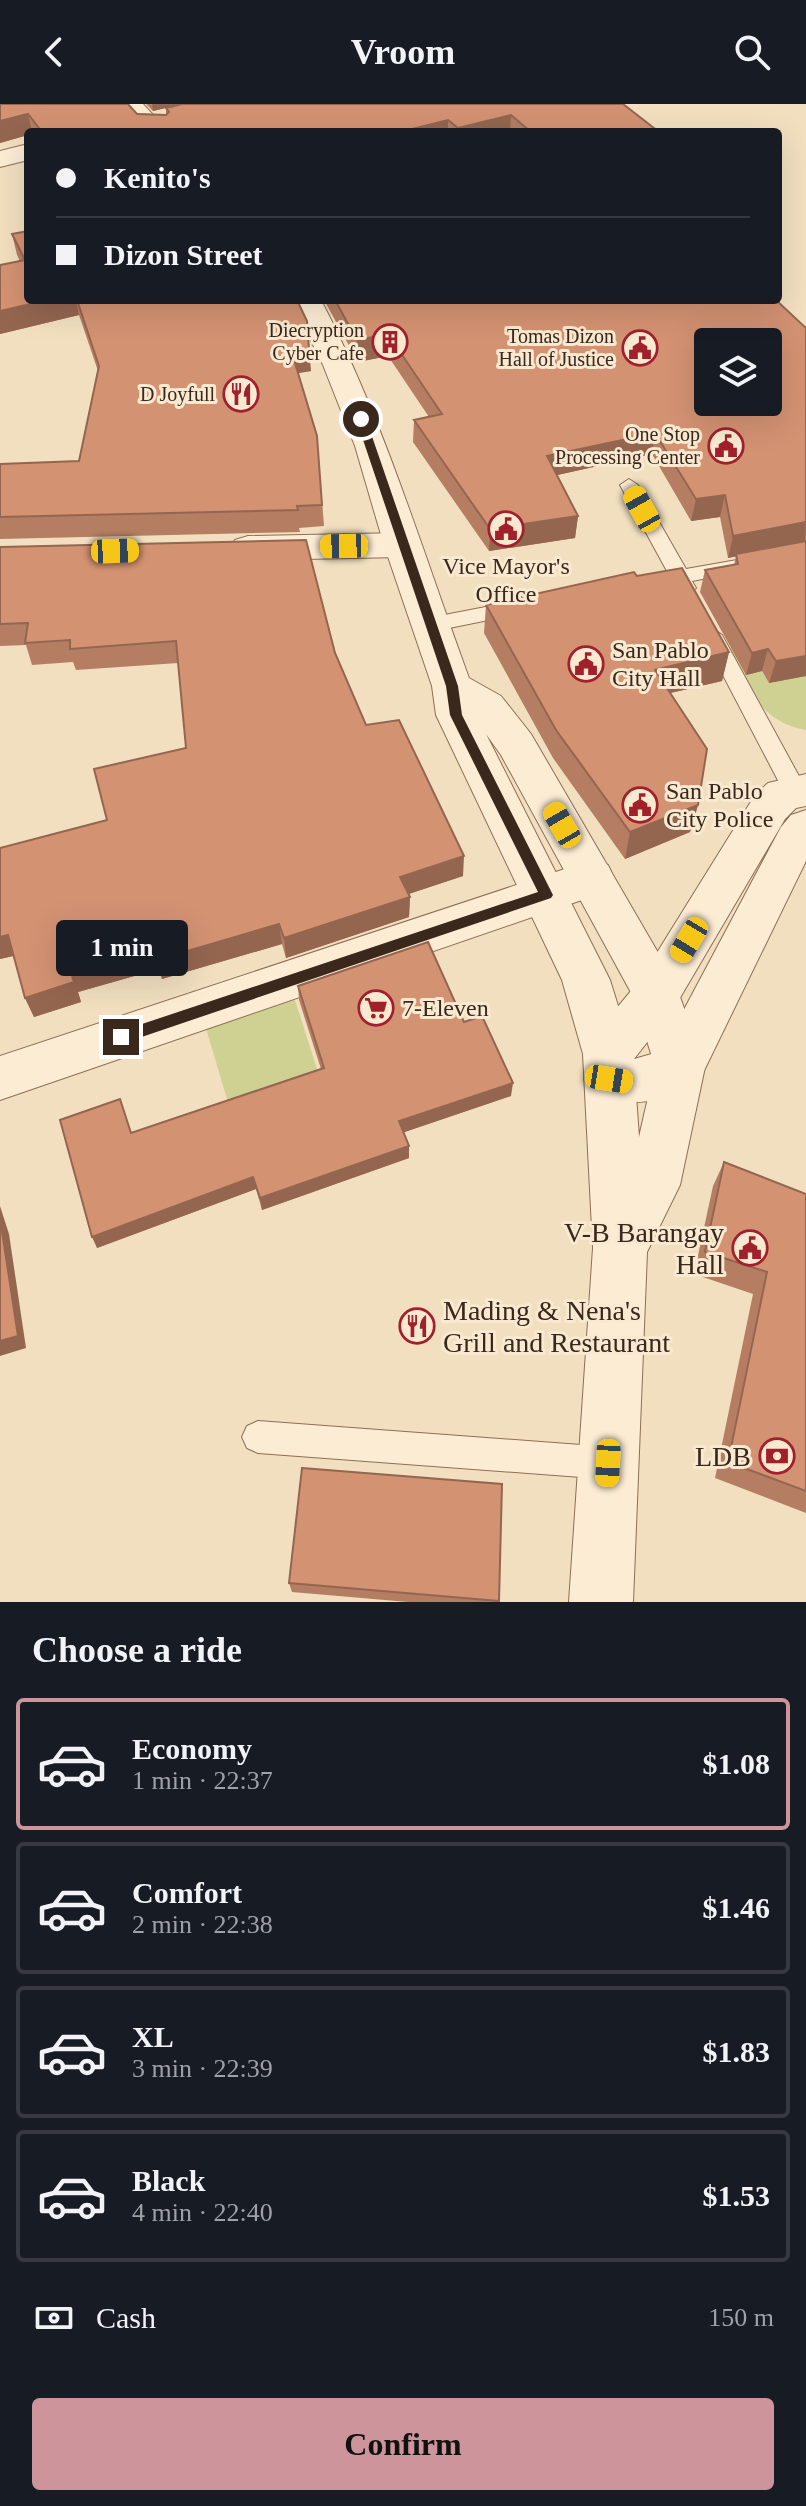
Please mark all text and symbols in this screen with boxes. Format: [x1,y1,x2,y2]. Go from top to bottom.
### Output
icon: back [32,30,76,74]
icon: search [730,30,774,74]
text: Vroom [351,32,455,72]
text: Kenito's [104,161,211,194]
text: Dizon Street [104,238,263,271]
place label: Diecryption Cyber Cafe [268,319,364,365]
building icon: Diecryption Cyber Cafe [371,323,409,361]
place label: Tomas Dizon Hall of Justice [498,325,614,370]
map controls [694,328,782,416]
button: layers [694,328,782,416]
public building icon: Tomas Dizon Hall of Justice [621,329,659,367]
restaurant icon: D Joyfull [222,375,260,413]
place label: D Joyfull [140,383,215,406]
route start [343,401,379,437]
place label: One Stop Processing Center [555,423,700,469]
public building icon: One Stop Processing Center [707,427,745,465]
car [620,482,664,536]
public building icon: Vice Mayor's Office [487,510,525,548]
car [320,534,368,558]
car [91,538,139,564]
place label: Vice Mayor's Office [442,553,570,607]
place label: San Pablo City Hall [612,637,709,691]
public building icon: San Pablo City Hall [567,645,605,683]
place label: San Pablo City Police [666,778,773,832]
public building icon: San Pablo City Police [621,786,659,824]
car [540,798,584,852]
car [666,913,712,967]
callout: 1 min [55,921,187,977]
text: 1 min [91,933,153,962]
supermarket icon: 7-Eleven [357,989,395,1027]
place label: 7-Eleven [402,995,489,1021]
route end [103,1019,139,1055]
car [583,1063,635,1095]
place label: V-B Barangay Hall [564,1217,724,1280]
public building icon: V-B Barangay Hall [731,1229,769,1267]
place label: Mading & Nena's Grill and Restaurant [443,1295,670,1358]
restaurant icon: Mading & Nena's Grill and Restaurant [398,1307,436,1345]
bank icon: LDB [758,1437,796,1475]
car [595,1438,621,1488]
place label: LDB [695,1441,751,1472]
text: Choose a ride [32,1630,242,1670]
icon: car [36,1728,108,1800]
text: Economy [132,1732,252,1765]
text: $1.08 [703,1747,770,1780]
text: 1 min · 22:37 [132,1766,273,1795]
icon: car [36,1872,108,1944]
text: Comfort [132,1876,242,1909]
text: $1.46 [703,1891,770,1924]
text: 2 min · 22:38 [132,1910,273,1939]
icon: car [36,2016,108,2088]
text: XL [132,2020,174,2053]
text: $1.83 [703,2035,770,2068]
text: 3 min · 22:39 [132,2054,273,2083]
icon: car [36,2160,108,2232]
text: Black [132,2164,205,2197]
text: $1.53 [703,2179,770,2212]
text: 4 min · 22:40 [132,2198,273,2227]
icon: cash [32,2296,76,2340]
text: Cash [96,2301,156,2334]
text: 150 m [708,2303,774,2332]
button: Confirm [32,2398,774,2490]

